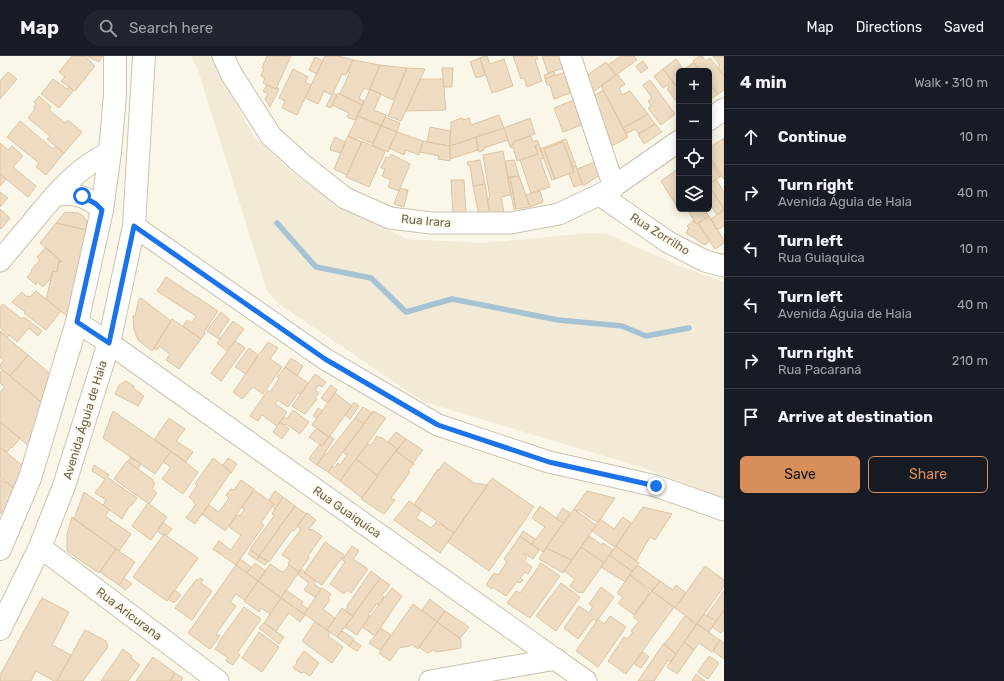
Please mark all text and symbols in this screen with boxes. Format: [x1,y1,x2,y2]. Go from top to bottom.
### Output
search box [83,10,363,46]
text: Map [20,16,59,39]
icon: search [97,17,119,39]
text: Search here [129,19,213,37]
text: Map [807,19,834,36]
text: Directions [856,19,922,36]
text: Saved [944,19,984,36]
map controls [676,68,712,212]
button: + [676,68,712,104]
text: 4 min [740,72,787,92]
text: Walk · 310 m [914,75,988,90]
button: − [676,104,712,140]
icon: ahead [740,126,762,148]
text: Continue [778,128,847,146]
text: 10 m [959,129,988,144]
button: locate [676,140,712,176]
button: layers [676,176,712,212]
text: Turn right [778,176,853,194]
icon: right [740,182,762,204]
text: 40 m [957,185,988,200]
route start [73,187,91,205]
text: Avenida Águia de Haia [778,194,912,209]
street label: Rua Zorrilho [628,210,693,258]
street label: Rua Irara [400,212,452,230]
text: Turn left [778,232,843,250]
icon: left [740,238,762,260]
text: 10 m [959,241,988,256]
text: Rua Guiaquica [778,250,865,265]
text: Turn left [778,288,843,306]
icon: left [740,294,762,316]
text: 40 m [957,297,988,312]
text: Avenida Águia de Haia [778,306,912,321]
text: Turn right [778,344,853,362]
icon: right [740,350,762,372]
text: 210 m [952,353,988,368]
street label: Avenida Águia de Haia [60,359,110,481]
text: Rua Pacaraná [778,362,862,377]
icon: arrive [740,406,762,428]
text: Arrive at destination [778,408,933,426]
button: Save [740,456,860,493]
button: Share [868,456,988,493]
route end [647,477,665,495]
street label: Rua Guaiquica [310,483,384,541]
street label: Rua Aricurana [93,585,165,643]

